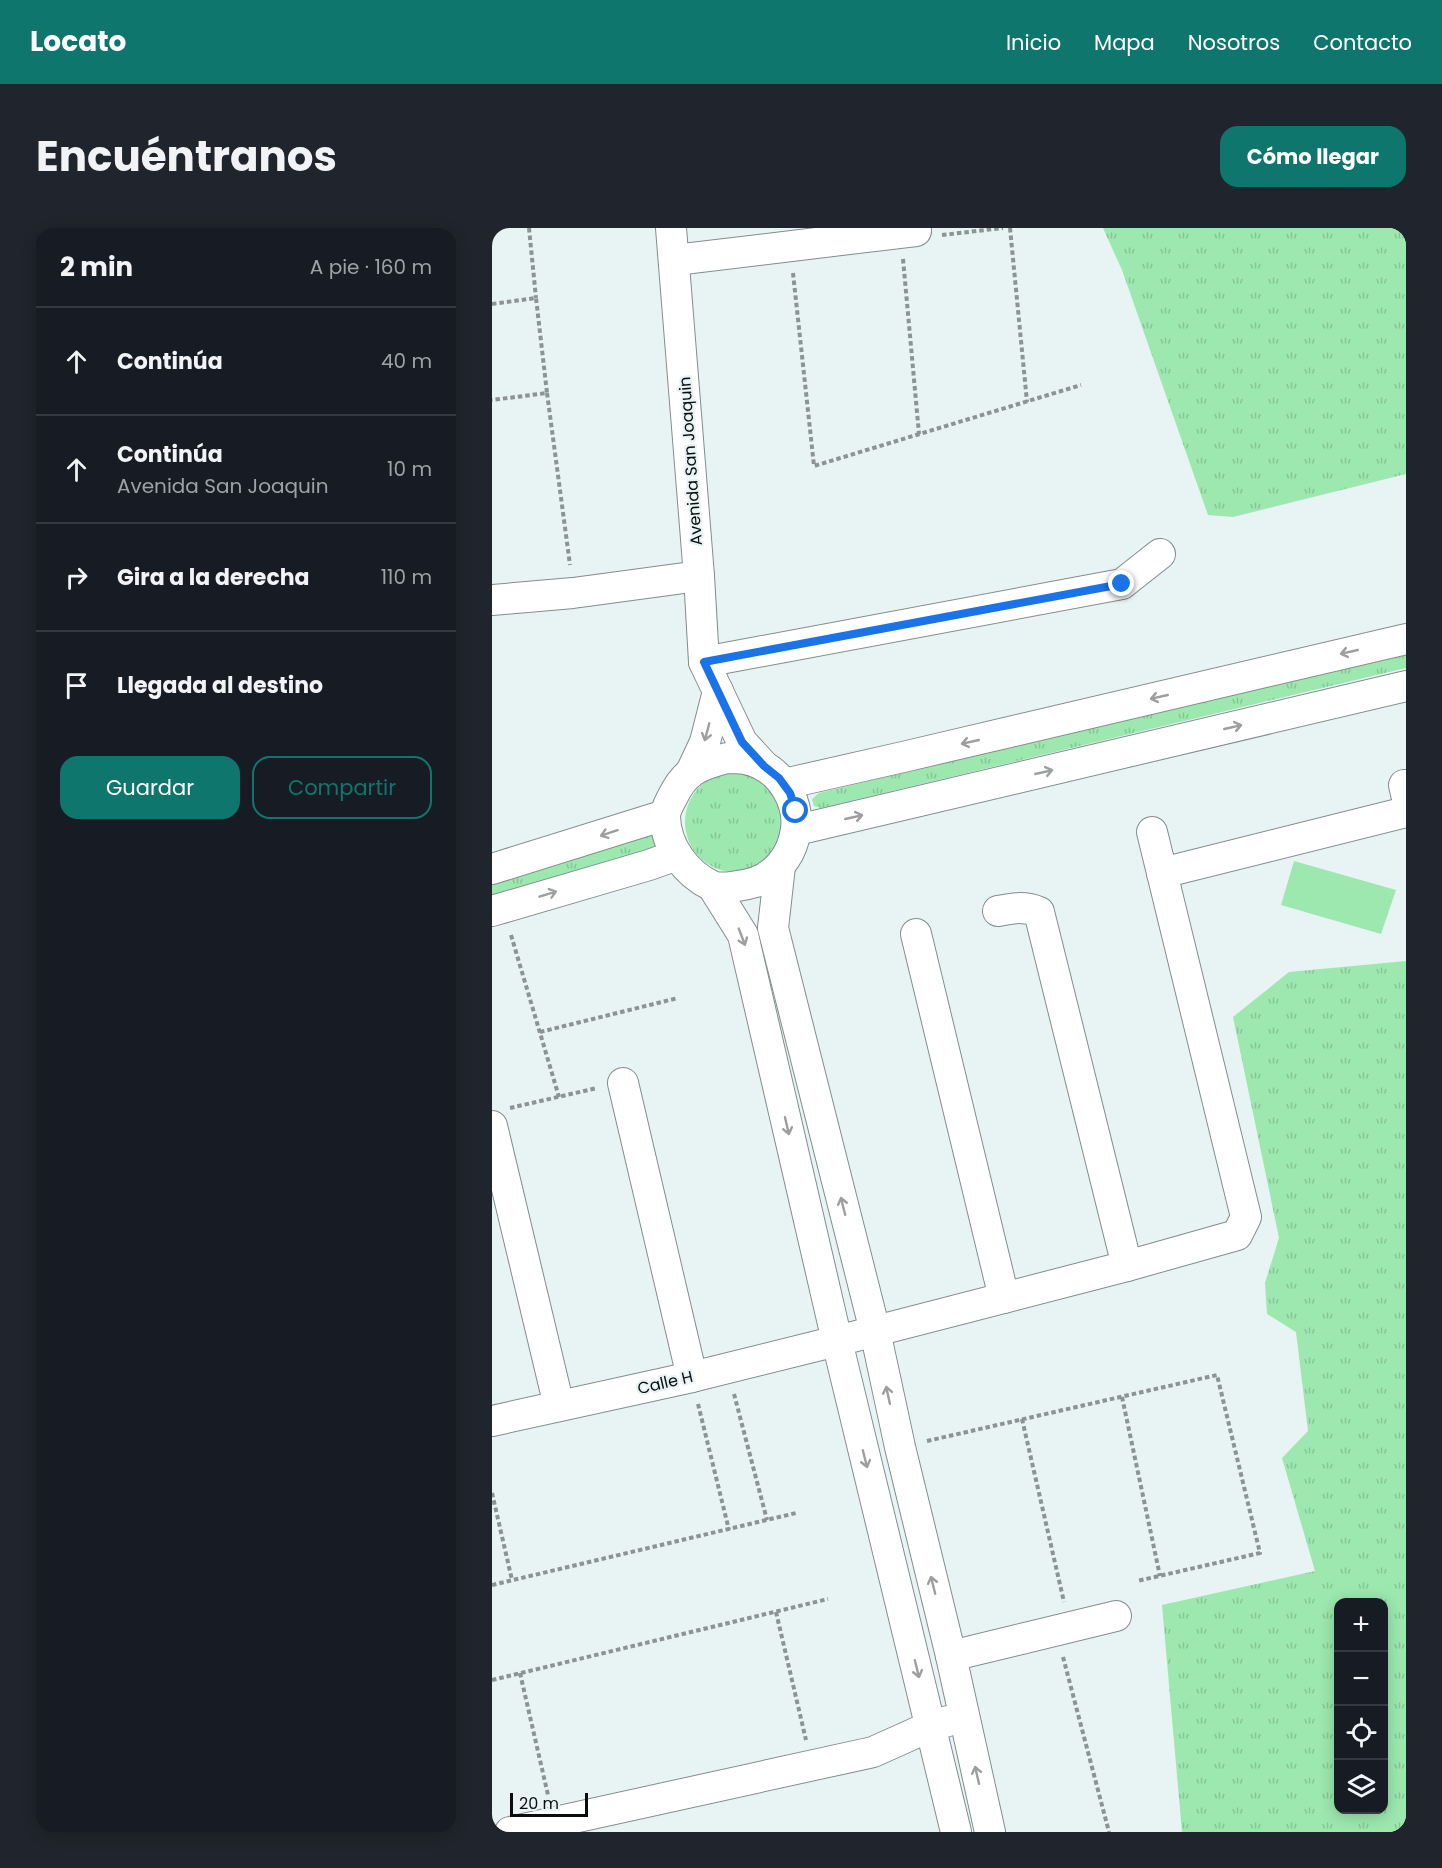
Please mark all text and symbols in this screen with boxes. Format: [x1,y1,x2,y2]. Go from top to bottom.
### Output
text: Locato [30,22,126,61]
text: Inicio [1006,28,1061,57]
text: Mapa [1094,28,1155,57]
text: Nosotros [1188,28,1280,57]
text: Contacto [1313,28,1412,57]
button: Cómo llegar [1220,126,1406,187]
text: Encuéntranos [36,127,337,186]
text: 2 min [60,249,133,285]
text: A pie · 160 m [310,253,432,281]
icon: ahead [60,345,93,378]
text: Continúa [117,346,223,377]
text: 40 m [381,347,432,375]
street label: Avenida San Joaquin [673,376,708,546]
text: Continúa [117,439,223,470]
icon: ahead [60,453,93,486]
text: 10 m [387,455,432,483]
text: Avenida San Joaquin [117,472,329,500]
icon: right [60,561,93,594]
text: Gira a la derecha [117,562,310,593]
text: 110 m [381,563,432,591]
route end [1108,570,1134,596]
one-way arrow [1340,647,1359,658]
icon: arrive [60,669,93,702]
text: Llegada al destino [117,670,323,701]
one-way arrow [1150,691,1169,703]
one-way arrow [1224,720,1243,732]
one-way arrow [701,722,712,741]
one-way arrow [960,736,979,748]
button: Guardar [60,756,240,819]
button: Compartir [252,756,432,819]
one-way arrow [1034,765,1053,777]
route start [782,797,808,823]
one-way arrow [844,810,863,822]
one-way arrow [600,828,619,839]
one-way arrow [538,888,557,899]
one-way arrow [737,927,748,946]
one-way arrow [782,1117,794,1136]
one-way arrow [837,1196,849,1215]
street label: Calle H [635,1365,695,1400]
one-way arrow [882,1386,894,1405]
one-way arrow [860,1449,872,1468]
one-way arrow [927,1576,939,1595]
map controls [1334,1598,1388,1814]
button: + [1334,1598,1388,1652]
button: − [1334,1652,1388,1706]
one-way arrow [911,1659,923,1678]
button: locate [1334,1706,1388,1760]
button: layers [1334,1760,1388,1814]
one-way arrow [971,1766,983,1785]
scale bar [510,1790,588,1818]
text: 20 m [519,1792,559,1815]

